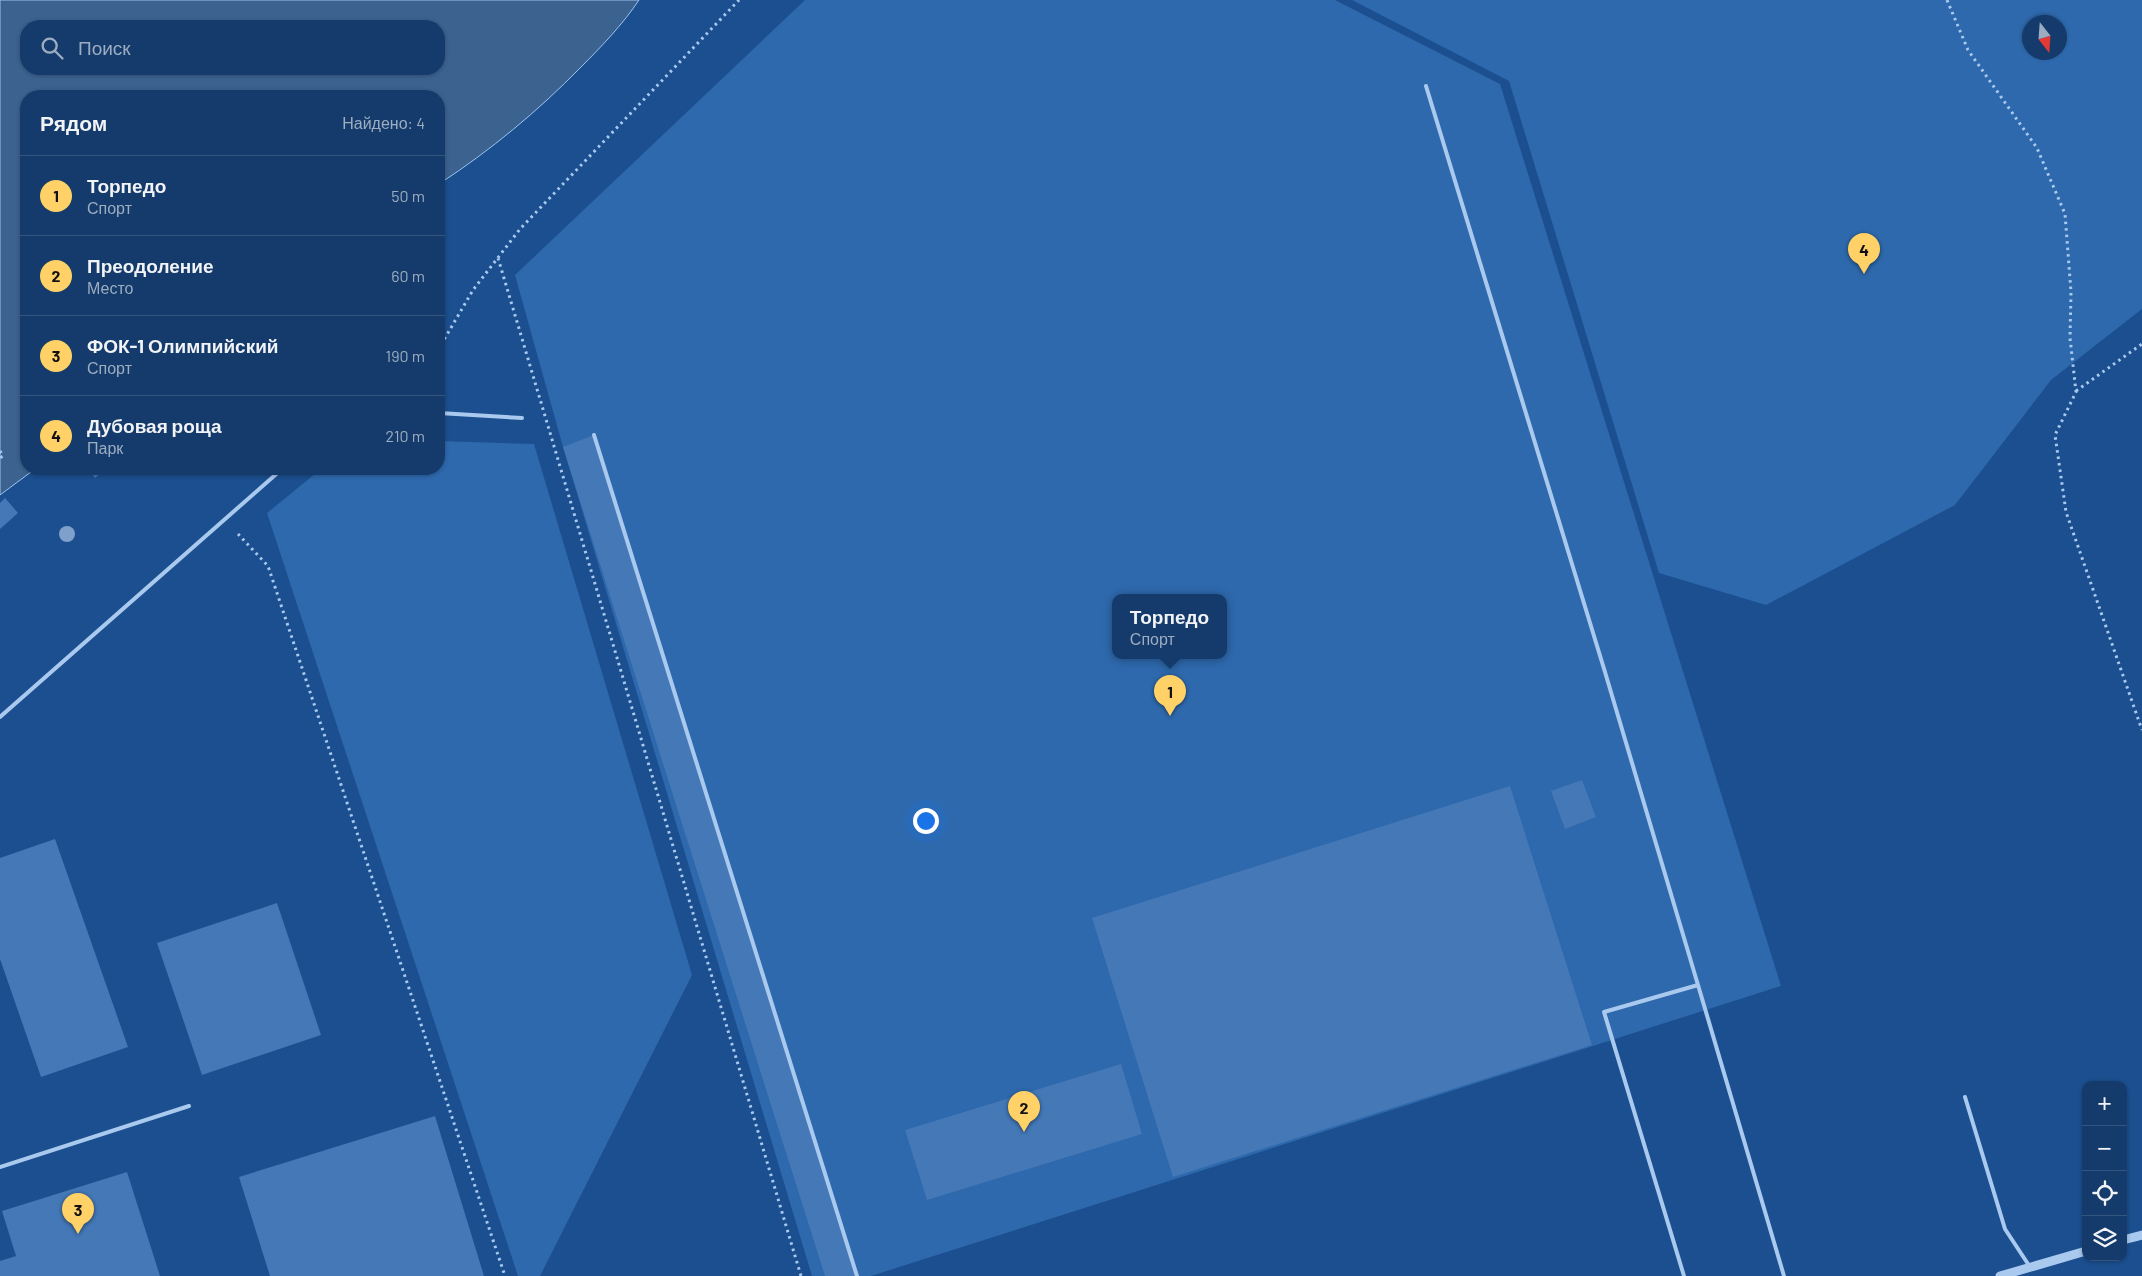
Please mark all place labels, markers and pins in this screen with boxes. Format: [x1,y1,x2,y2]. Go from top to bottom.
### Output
pin: 4 [1848,233,1880,274]
pin: 1 [1154,675,1186,716]
pin: 2 [1008,1091,1040,1132]
pin: 3 [62,1193,94,1234]

